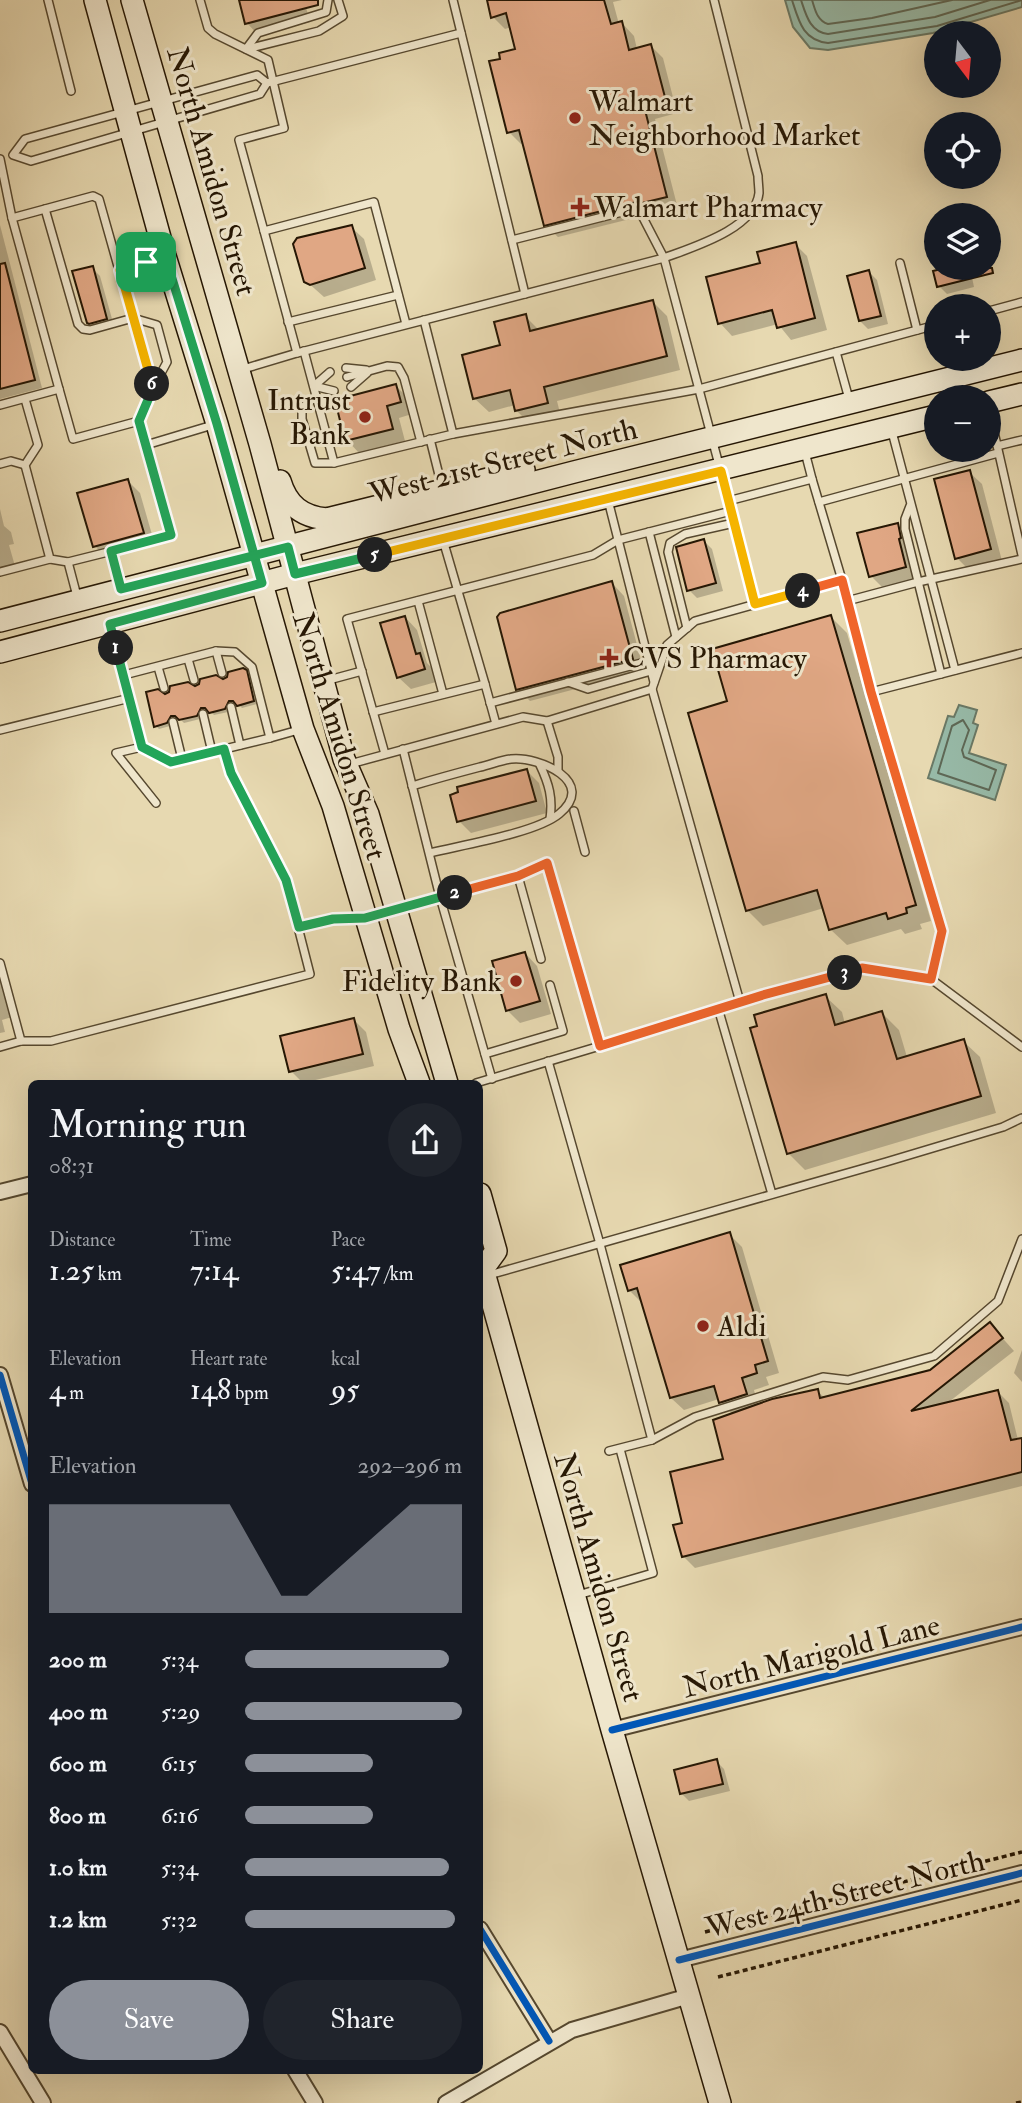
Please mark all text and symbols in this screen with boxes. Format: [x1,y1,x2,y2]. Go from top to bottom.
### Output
north arrow [924,21,1001,98]
map controls [924,21,1001,462]
street label: North Amidon Street [158,43,265,300]
place label: Walmart Neighborhood Market [588,83,861,154]
marker: Walmart Neighborhood Market [567,110,583,126]
button: locate [924,112,1001,189]
place label: Walmart Pharmacy [593,189,823,226]
marker: Walmart Pharmacy [572,199,588,215]
button: layers [924,203,1001,280]
pin [116,232,176,292]
icon: arrive [127,243,165,281]
button: + [924,294,1001,371]
pin: 6 [134,366,170,402]
text: 6 [147,371,156,395]
place label: Intrust Bank [267,382,351,453]
button: − [924,385,1001,462]
marker: Intrust Bank [357,409,373,425]
street label: West 21st Street North [364,410,641,513]
pin: 5 [358,538,392,572]
text: 5 [370,542,379,566]
pin: 4 [786,574,820,608]
text: 4 [797,578,808,602]
street label: North Amidon Street [284,608,395,865]
pin: 1 [99,630,134,666]
text: 1 [112,635,119,659]
place label: CVS Pharmacy [623,640,808,677]
marker: CVS Pharmacy [601,650,617,666]
pin: 2 [438,876,472,910]
text: 2 [450,880,459,904]
pin: 3 [828,956,862,990]
text: 3 [841,960,848,984]
place label: Fidelity Bank [342,963,502,1000]
marker: Fidelity Bank [508,973,524,989]
text: Morning run [49,1101,247,1149]
button: share [388,1103,462,1177]
text: 08:31 [49,1151,94,1180]
text: Distance [49,1228,115,1252]
text: Time [190,1228,232,1252]
text: Pace [331,1228,365,1252]
text: 1.25 [49,1252,94,1289]
text: 7:14 [190,1252,238,1289]
text: 5:47 [331,1252,381,1289]
text: km [94,1262,122,1286]
text: /km [381,1262,414,1286]
place label: Aldi [716,1308,766,1345]
marker: Aldi [695,1318,711,1334]
text: Elevation [49,1347,121,1371]
text: Heart rate [190,1347,267,1371]
text: kcal [331,1347,360,1371]
text: 4 [49,1371,65,1408]
text: 148 [190,1371,231,1408]
text: 95 [331,1371,360,1408]
text: m [65,1381,84,1405]
text: bpm [231,1381,269,1405]
street label: North Amidon Street [545,1449,652,1706]
text: Elevation [49,1451,137,1480]
text: 292–296 m [358,1451,462,1480]
street label: North Marigold Lane [679,1607,944,1706]
text: 200 m [49,1645,107,1674]
text: 5:34 [161,1645,198,1674]
text: 400 m [49,1697,108,1726]
text: 5:29 [161,1697,200,1726]
text: 600 m [49,1749,107,1778]
text: 6:15 [161,1749,197,1778]
text: 800 m [49,1801,106,1830]
text: 6:16 [161,1801,198,1830]
street label: West 24th Street North [701,1842,988,1947]
text: 1.0 km [49,1853,107,1882]
text: 5:34 [161,1853,198,1882]
text: 1.2 km [49,1905,107,1934]
text: 5:32 [161,1905,197,1934]
button: Save [49,1980,249,2060]
button: Share [263,1980,462,2060]

